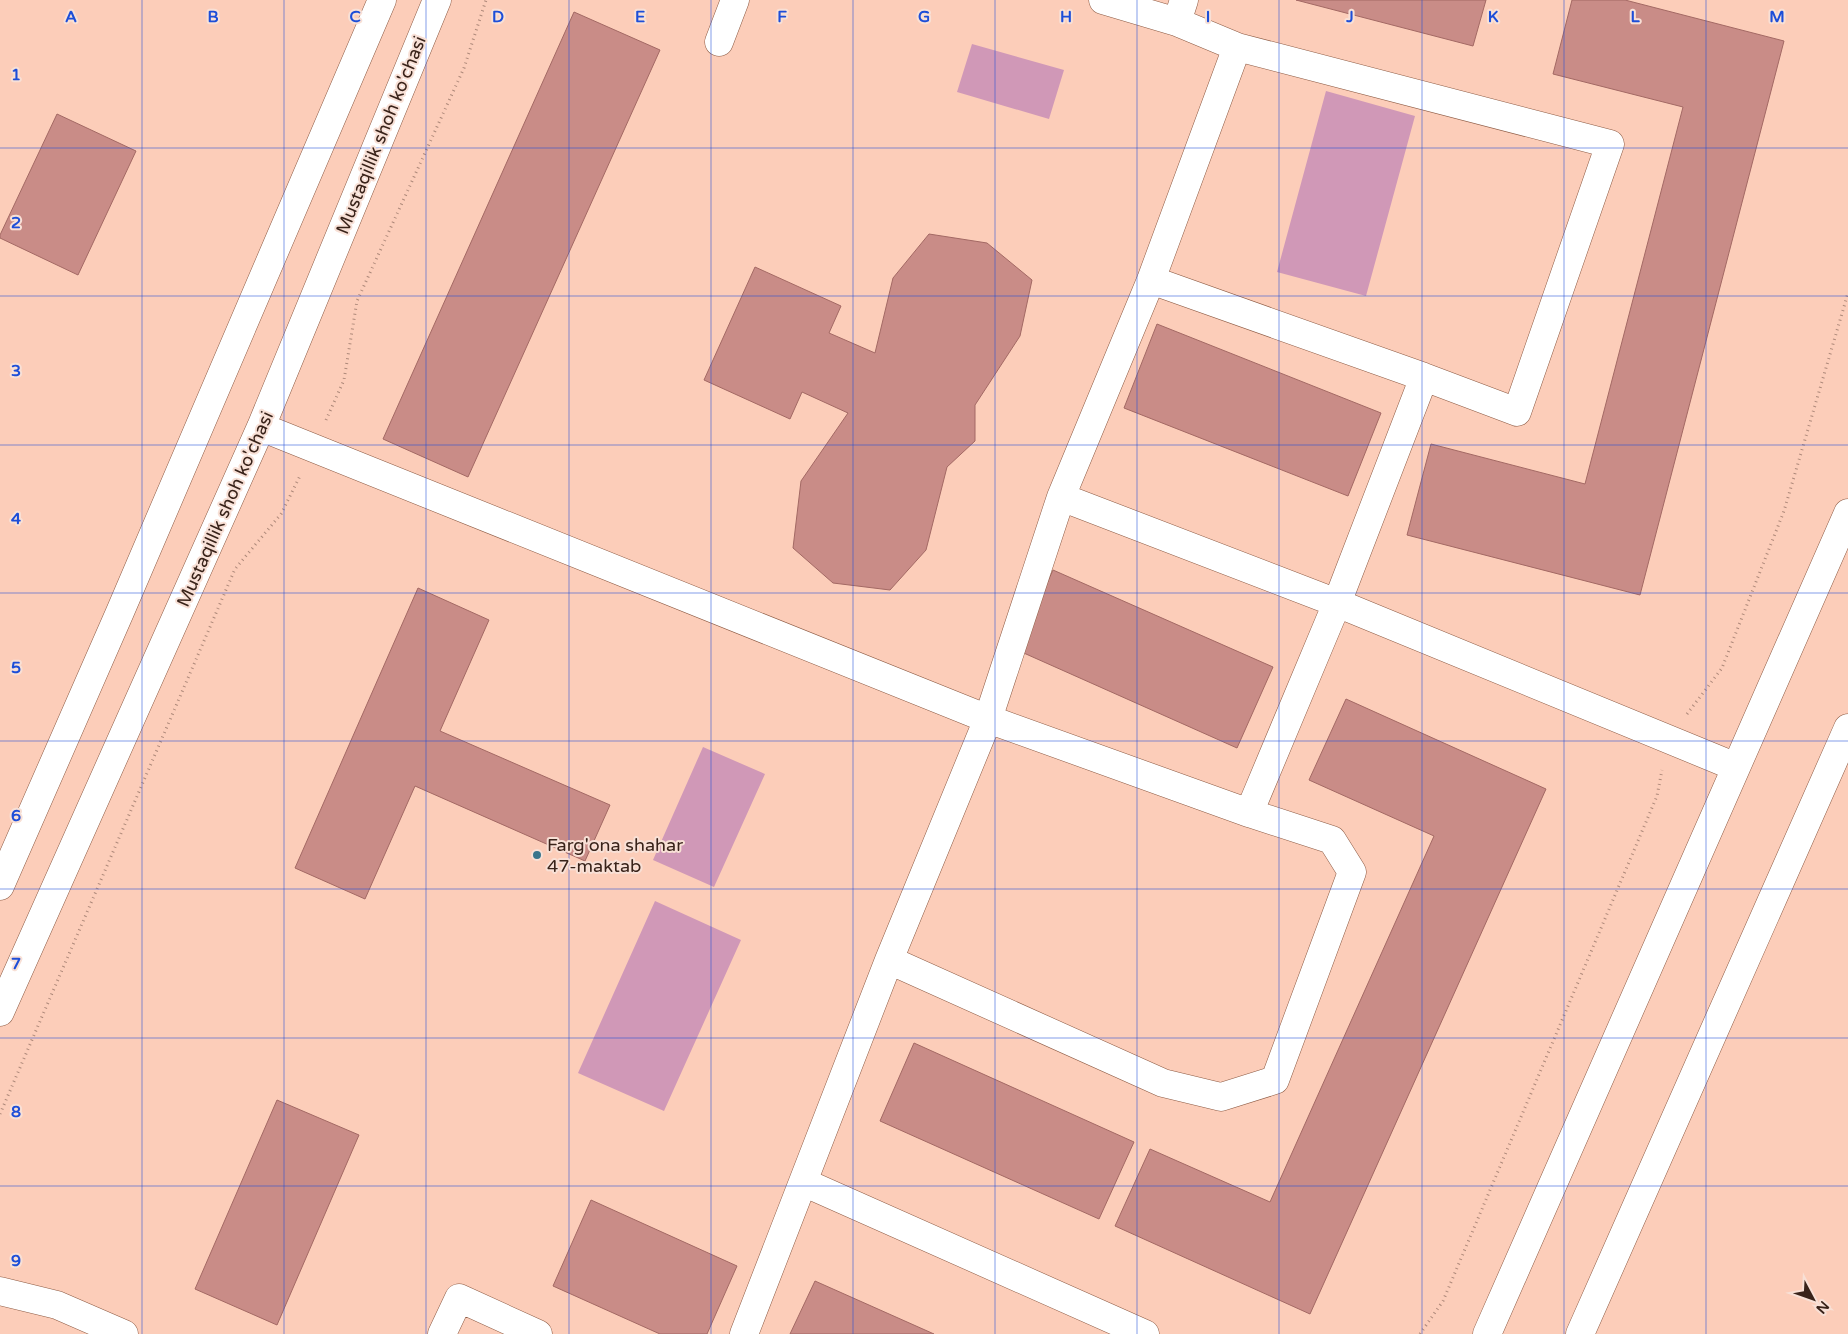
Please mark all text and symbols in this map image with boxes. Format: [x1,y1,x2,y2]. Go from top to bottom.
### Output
text: A [65,7,77,27]
text: B [207,7,219,27]
text: C [349,7,361,27]
text: D [492,7,504,27]
text: E [635,7,645,27]
text: F [777,7,787,27]
text: G [918,7,930,27]
text: H [1060,7,1072,27]
text: I [1206,7,1210,27]
text: J [1345,7,1354,27]
text: K [1488,7,1499,27]
text: L [1630,7,1640,27]
text: M [1769,7,1785,27]
street label: Mustaqillik shoh ko'chasi [331,33,431,237]
text: 1 [11,65,21,85]
text: 2 [11,213,21,233]
text: 3 [11,361,21,381]
street label: Mustaqillik shoh ko'chasi [172,408,278,610]
text: 4 [11,509,21,529]
text: 5 [11,658,21,678]
text: 6 [11,806,21,826]
place label: Farg'ona shahar 47-maktab [547,834,683,877]
marker: Farg'ona shahar 47-maktab [531,849,543,861]
text: 7 [11,954,21,974]
text: 8 [11,1102,21,1122]
text: 9 [11,1251,21,1271]
north arrow [1788,1274,1838,1324]
text: N [1812,1297,1833,1317]

